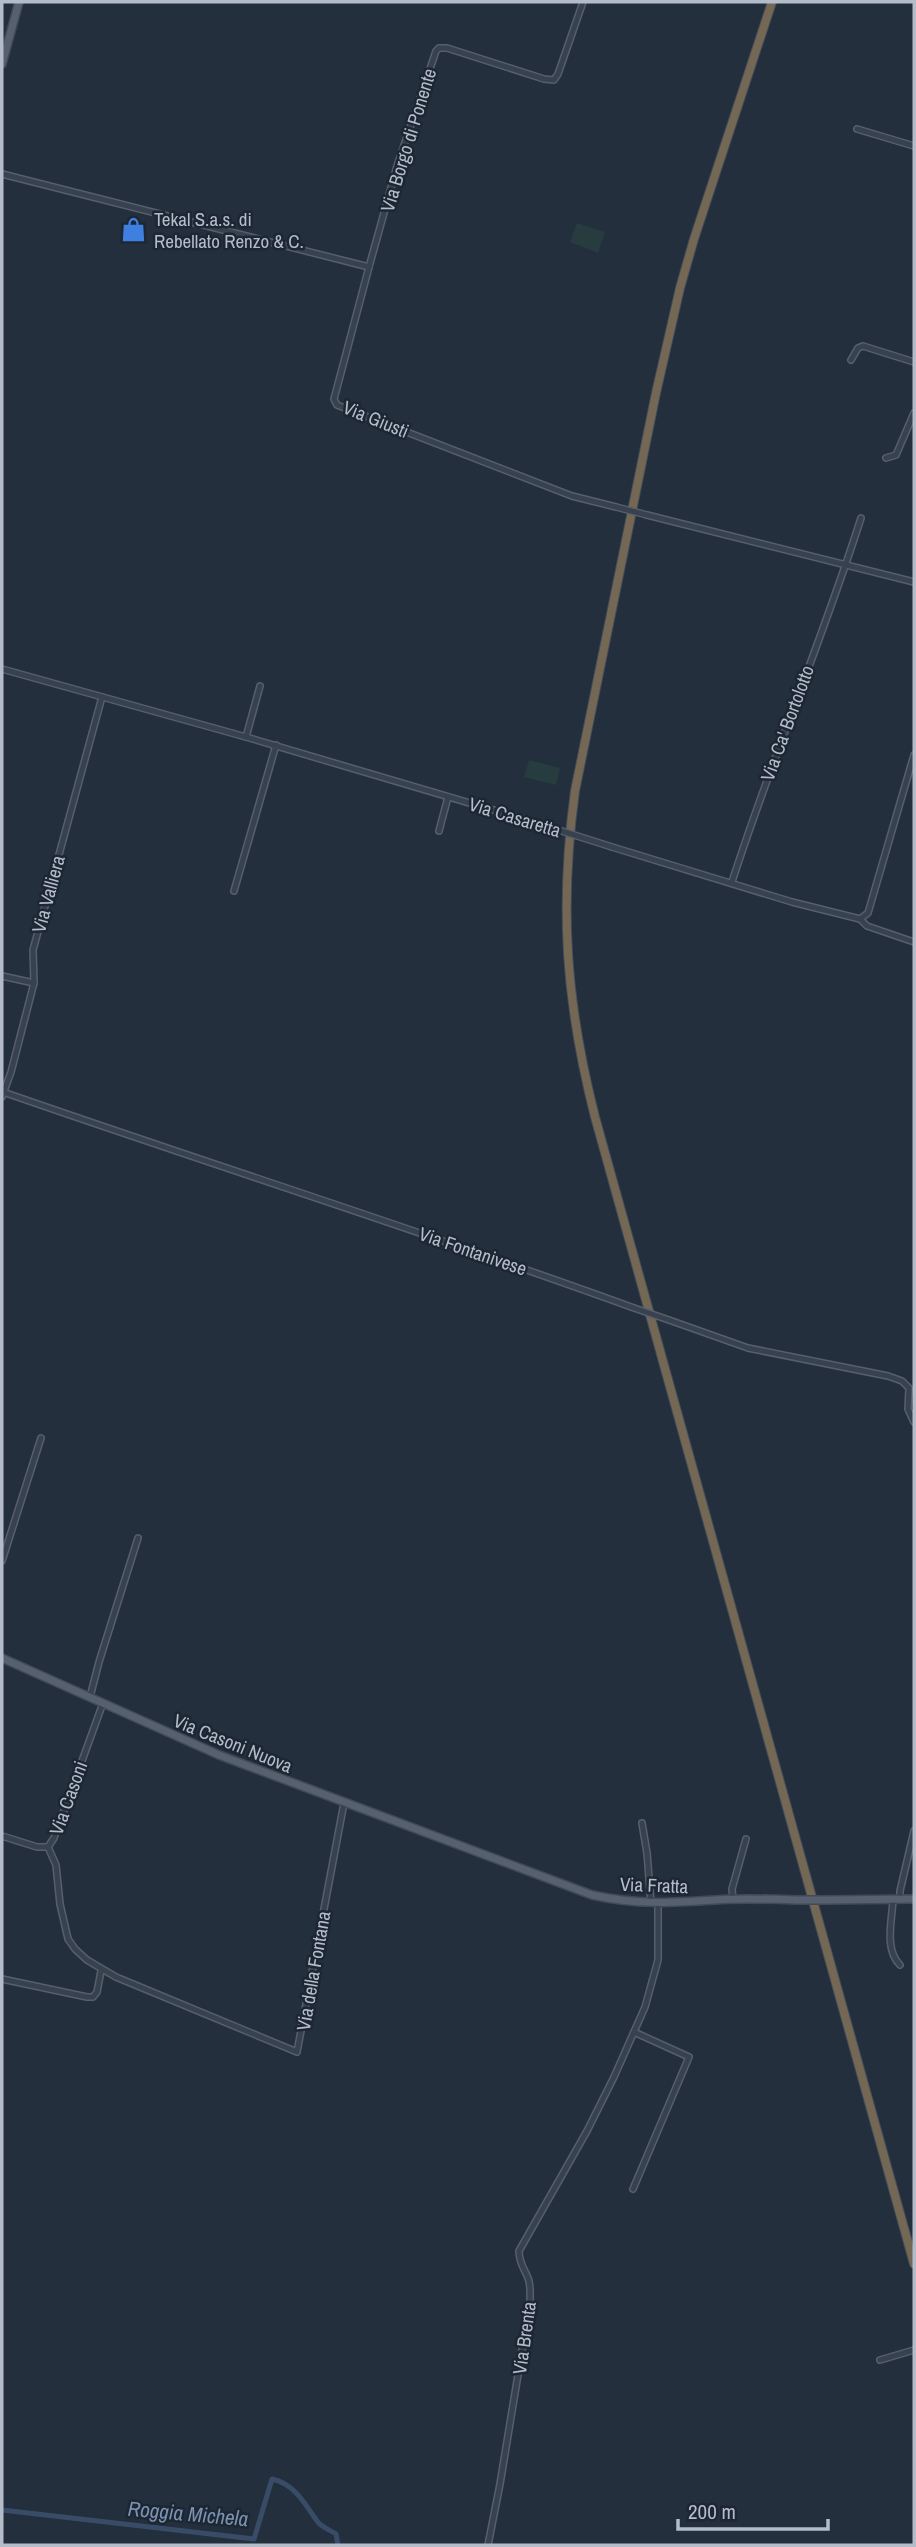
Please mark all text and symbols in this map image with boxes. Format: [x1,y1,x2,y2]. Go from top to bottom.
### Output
street label: Via Borgo di Ponente [374,65,442,215]
place label: Tekal S.a.s. di Rebellato Renzo & C. [154,206,304,254]
shop icon: Tekal S.a.s. di Rebellato Renzo & C. [120,216,148,244]
street label: Via Giusti [339,394,413,444]
street label: Via Ca' Bortolotto [754,662,820,784]
street label: Via Casaretta [466,791,565,843]
street label: Via Valliera [25,852,71,936]
street label: Via Fontanivese [416,1220,530,1282]
street label: Via Casoni Nuova [170,1707,297,1779]
street label: Via Casoni [43,1757,93,1839]
street label: Via Fratta [619,1871,689,1899]
street label: Via della Fontana [290,1909,336,2033]
street label: Via Brenta [506,2300,542,2376]
scale bar [678,2488,828,2532]
water label: Roggia Michela [127,2494,249,2533]
text: 200 m [688,2497,736,2526]

